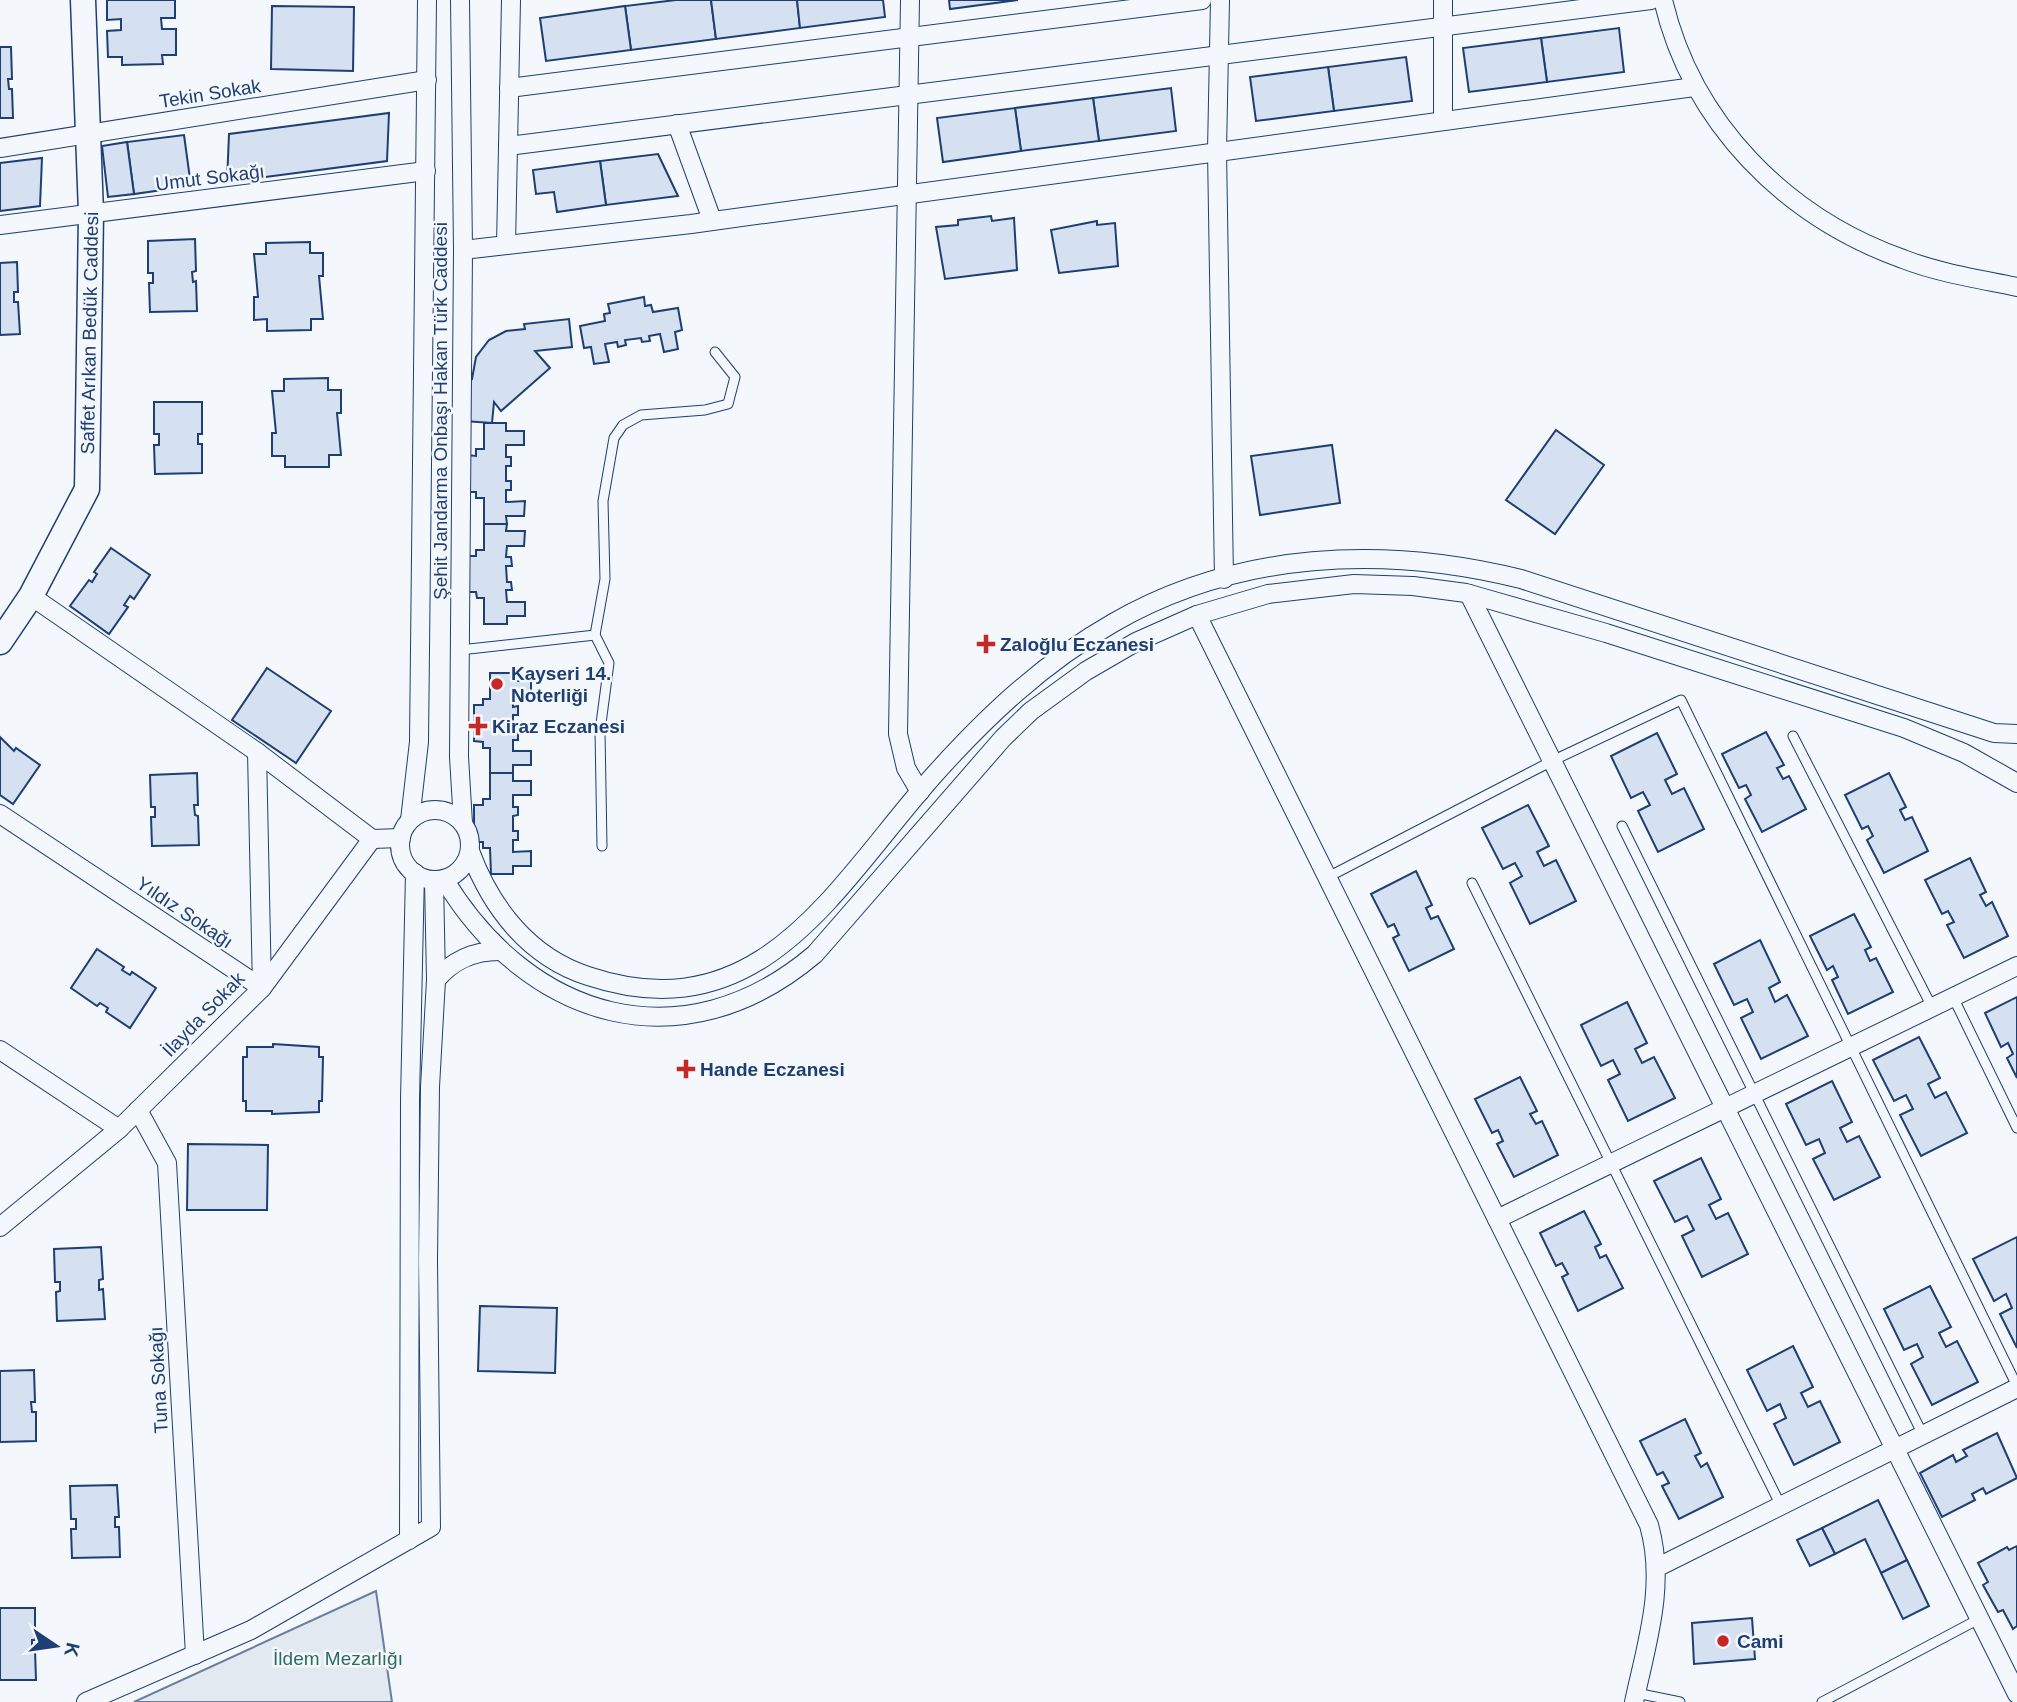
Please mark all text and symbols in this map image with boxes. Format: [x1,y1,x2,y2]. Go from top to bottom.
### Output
street label: Tekin Sokak [158,75,263,112]
street label: Umut Sokağı [154,160,266,195]
street label: Saffet Arıkan Bedük Caddesi [77,212,102,454]
street label: Şehit Jandarma Onbaşı Hakan Türk Caddesi [430,222,451,600]
place label: Zaloğlu Eczanesi [1000,634,1154,655]
marker: Zaloğlu Eczanesi [978,636,994,652]
place label: Kayseri 14. Noterliği [511,663,611,706]
marker: Kayseri 14. Noterliği [489,676,505,692]
place label: Kiraz Eczanesi [492,716,625,737]
marker: Kiraz Eczanesi [470,718,486,734]
street label: Yıldız Sokağı [132,872,237,952]
street label: İlayda Sokak [158,968,249,1061]
place label: Hande Eczanesi [700,1059,845,1080]
marker: Hande Eczanesi [678,1061,694,1077]
street label: Tuna Sokağı [145,1326,172,1434]
north arrow [21,1611,91,1681]
place label: Cami [1737,1631,1783,1652]
marker: Cami [1715,1633,1731,1649]
text: K [60,1641,84,1659]
park label: İldem Mezarlığı [273,1648,403,1669]

